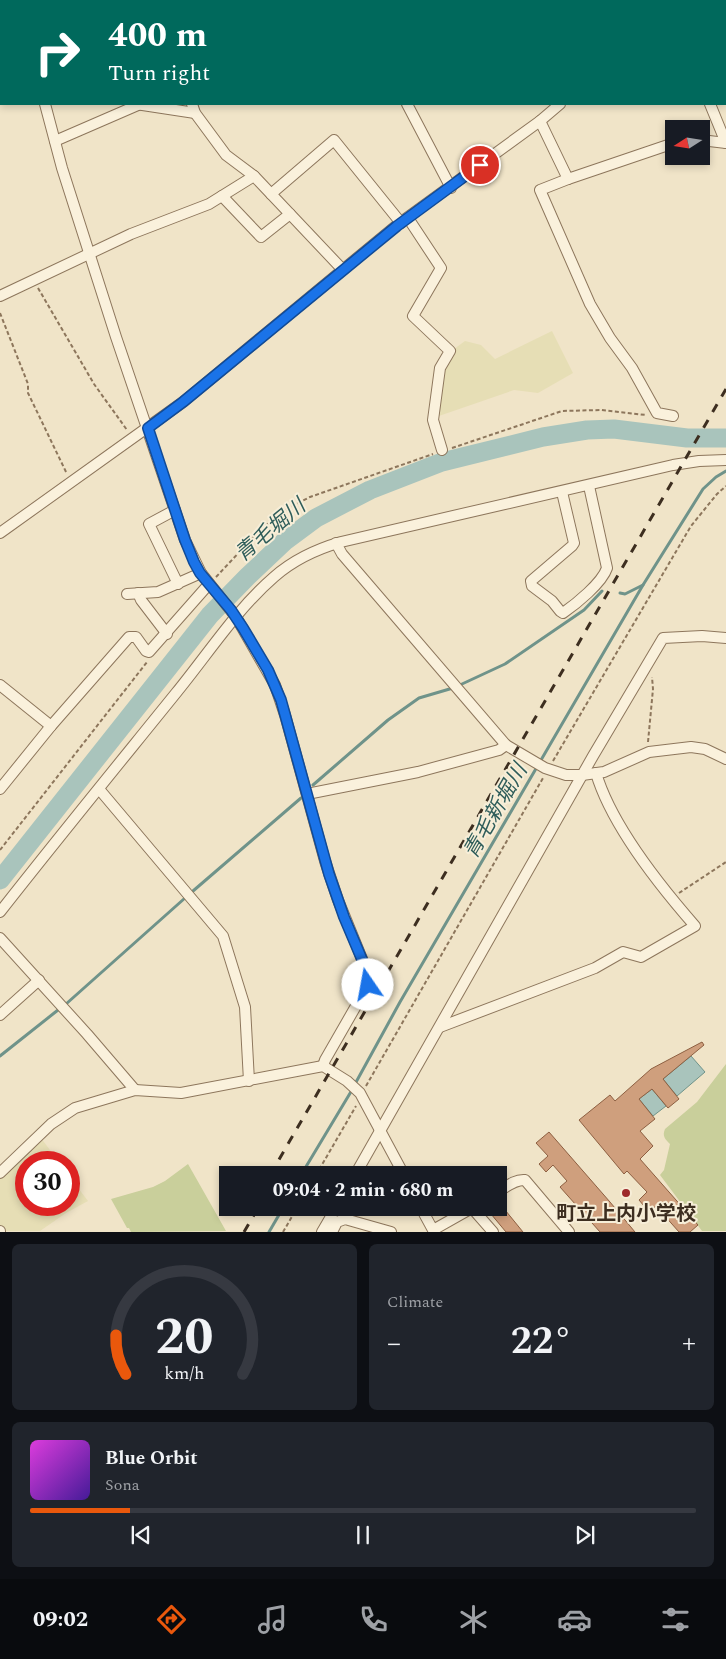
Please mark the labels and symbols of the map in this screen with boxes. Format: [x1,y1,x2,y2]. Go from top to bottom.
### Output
north arrow [665,120,710,165]
pin [459,144,501,186]
water label: 青毛堀川 [228,490,315,570]
water label: 青毛新堀川 [456,756,537,865]
position arrow [341,958,393,1010]
speed limit sign: 30 [15,1151,80,1216]
marker: 町立上内小学校 [620,1187,632,1199]
place label: 町立上内小学校 [556,1199,696,1229]

